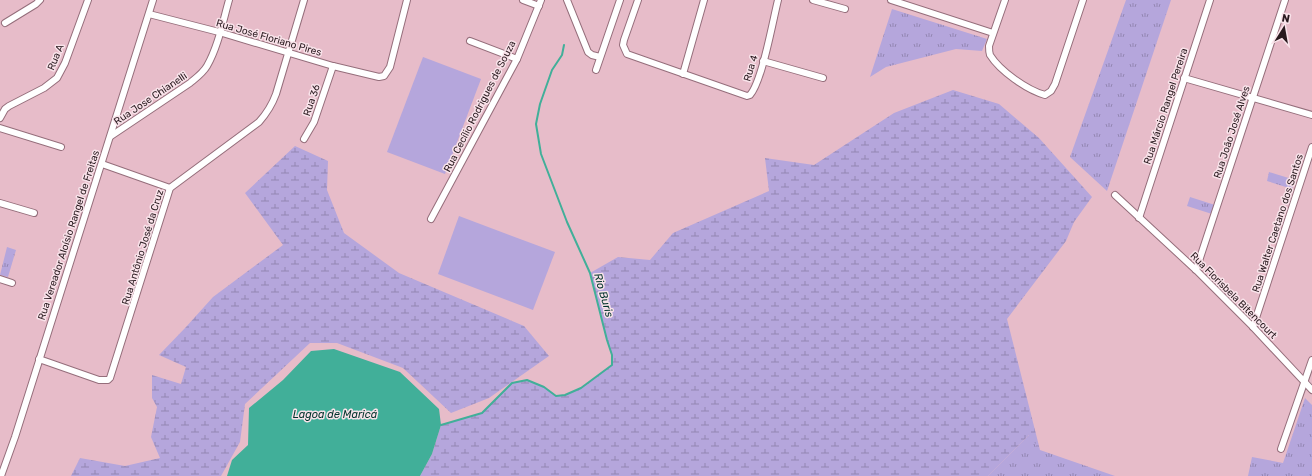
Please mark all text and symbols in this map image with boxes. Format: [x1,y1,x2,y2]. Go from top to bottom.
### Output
north arrow [1264,8,1304,48]
text: N [1281,12,1291,26]
street label: Rua José Floriano Pires [215,17,323,59]
street label: Rua Cecílio Rodrigues de Souza [441,39,518,174]
street label: Rua A [45,42,67,72]
street label: Rua Márcio Rangel Pereira [1141,47,1190,166]
street label: Rua 4 [741,54,761,83]
street label: Rua Jose Chianelli [112,70,189,128]
street label: Rua 36 [301,83,323,118]
street label: Rua João José Alves [1211,85,1253,180]
street label: Rua Vereador Aloísio Rangel de Freitas [36,149,102,322]
street label: Rua Walter Caetano dos Santos [1250,153,1306,294]
street label: Rua Antônio José da Cruz [120,188,166,306]
street label: Rua Florisbela Bitencourt [1188,250,1279,342]
water label: Rio Buris [591,272,616,319]
water label: Lagoa de Maricá [293,408,378,421]

